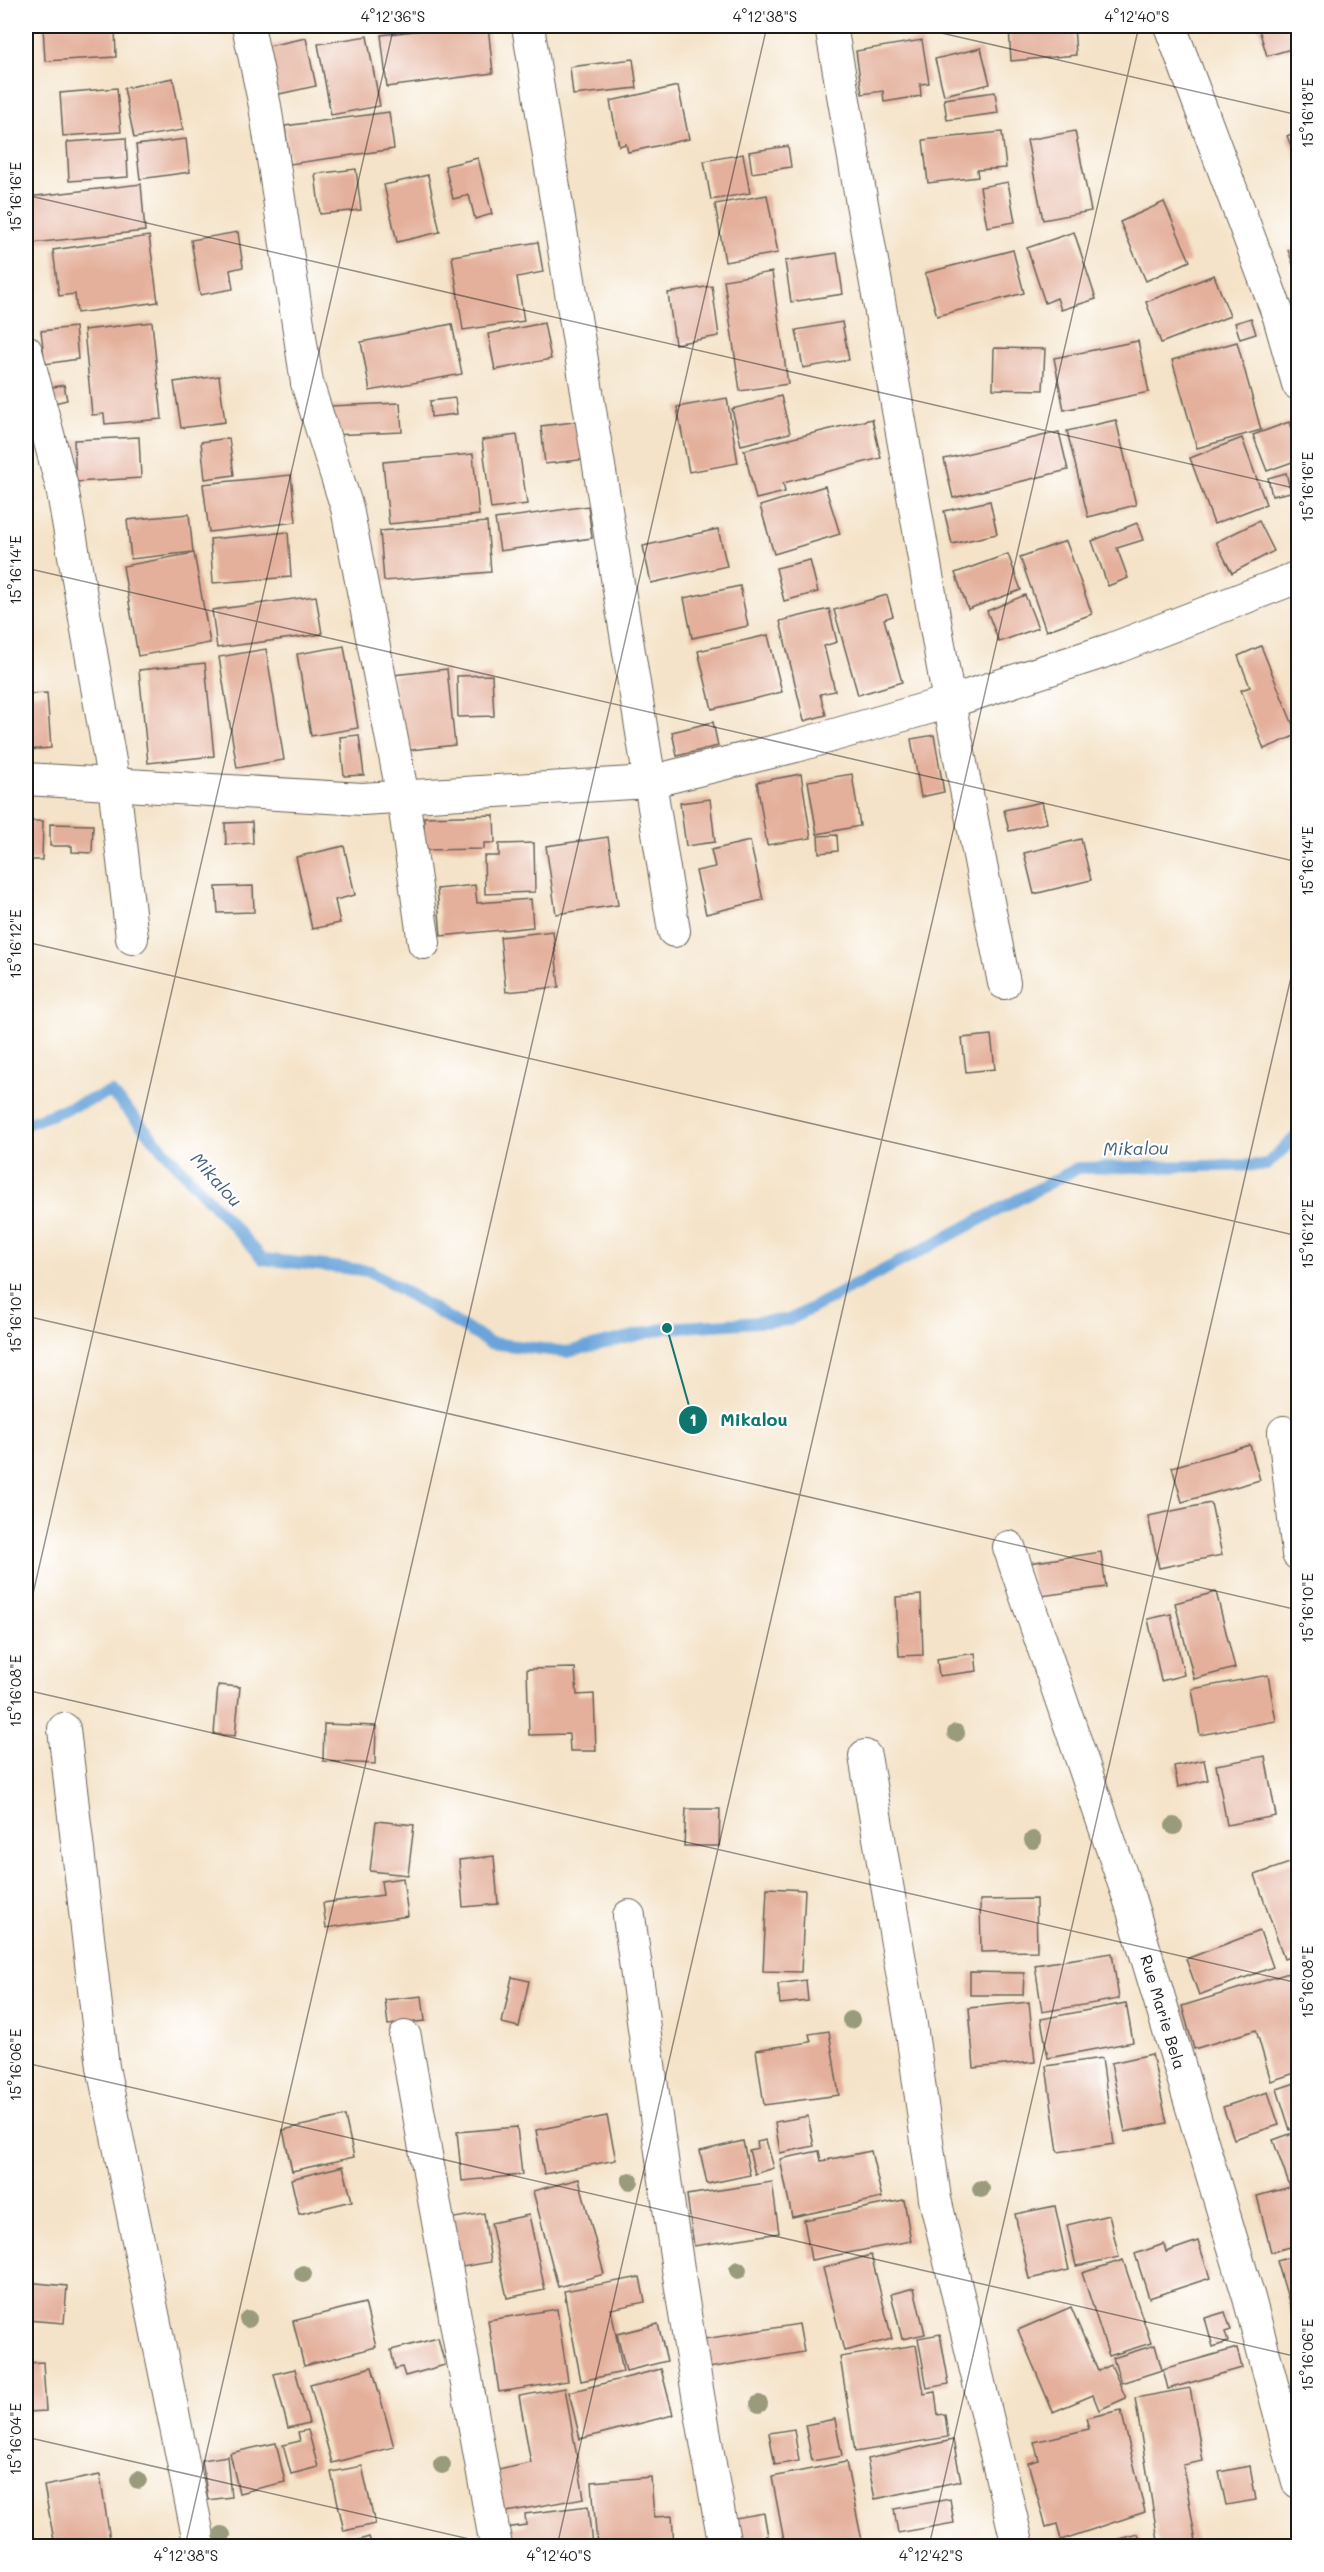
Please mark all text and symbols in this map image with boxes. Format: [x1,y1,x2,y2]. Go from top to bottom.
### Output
text: 4°12'36"S [361,6,425,26]
text: 4°12'38"S [733,6,797,26]
text: 4°12'40"S [1105,6,1169,26]
text: 15°16'18"E [1297,78,1317,148]
text: 15°16'16"E [5,162,25,232]
text: 15°16'16"E [1297,452,1317,522]
text: 15°16'14"E [5,535,25,605]
text: 15°16'14"E [1297,826,1317,896]
text: 15°16'12"E [5,909,25,979]
water label: Mikalou [1103,1135,1169,1161]
water label: Mikalou [186,1147,248,1212]
text: 15°16'12"E [1297,1199,1317,1269]
text: 15°16'10"E [5,1283,25,1353]
callout: Mikalou [678,1402,799,1438]
text: 1 [689,1407,697,1431]
text: Mikalou [720,1407,788,1431]
text: 15°16'10"E [1297,1573,1317,1643]
text: 15°16'08"E [5,1654,25,1727]
text: 15°16'08"E [1297,1945,1317,2018]
street label: Rue Marie Bela [1136,1952,1191,2072]
text: 15°16'06"E [5,2028,25,2101]
text: 15°16'06"E [1297,2318,1317,2391]
text: 15°16'04"E [5,2402,25,2475]
text: 4°12'38"S [154,2545,218,2565]
text: 4°12'40"S [527,2545,591,2565]
text: 4°12'42"S [899,2545,963,2565]

